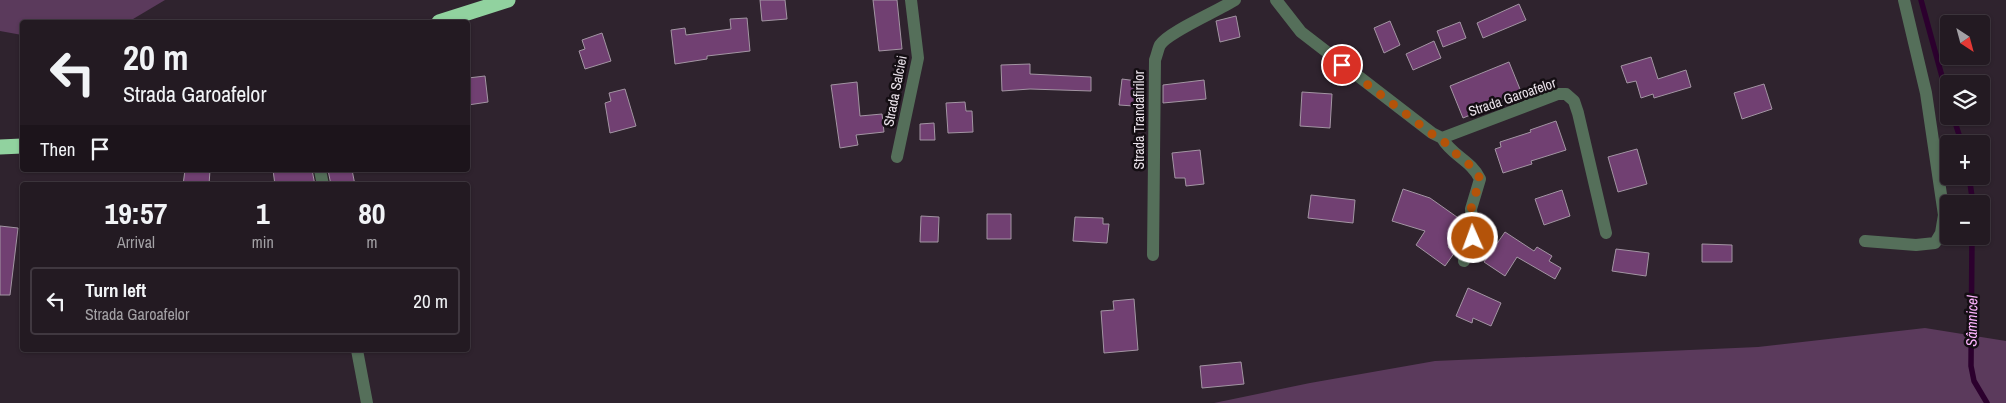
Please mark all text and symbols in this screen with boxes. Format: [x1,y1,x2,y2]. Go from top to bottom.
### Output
north arrow [1940,15,1990,65]
map controls [1940,15,1990,245]
text: 20 m [123,34,188,81]
icon: left [40,40,105,105]
pin [1321,44,1363,86]
icon: arrive [1328,51,1356,79]
street label: Strada Salciei [879,54,911,128]
street label: Strada Trandafirilor [1130,70,1148,169]
street label: Strada Garoafelor [1466,74,1558,120]
button: layers [1940,75,1990,125]
text: Strada Garoafelor [123,79,266,109]
icon: arrive [86,135,114,163]
button: + [1940,135,1990,185]
text: Then [40,136,76,162]
text: 19:57 [104,193,167,233]
text: 1 [256,193,270,233]
text: 80 [358,193,386,233]
button: − [1940,195,1990,245]
position arrow [1446,211,1498,263]
text: Arrival [117,231,155,253]
text: min [252,231,274,253]
text: m [366,231,377,253]
text: Turn left [85,277,146,303]
icon: left [42,287,70,315]
text: 20 m [413,288,448,314]
water label: Sâmnicel [1961,295,1982,347]
text: Strada Garoafelor [85,303,189,325]

